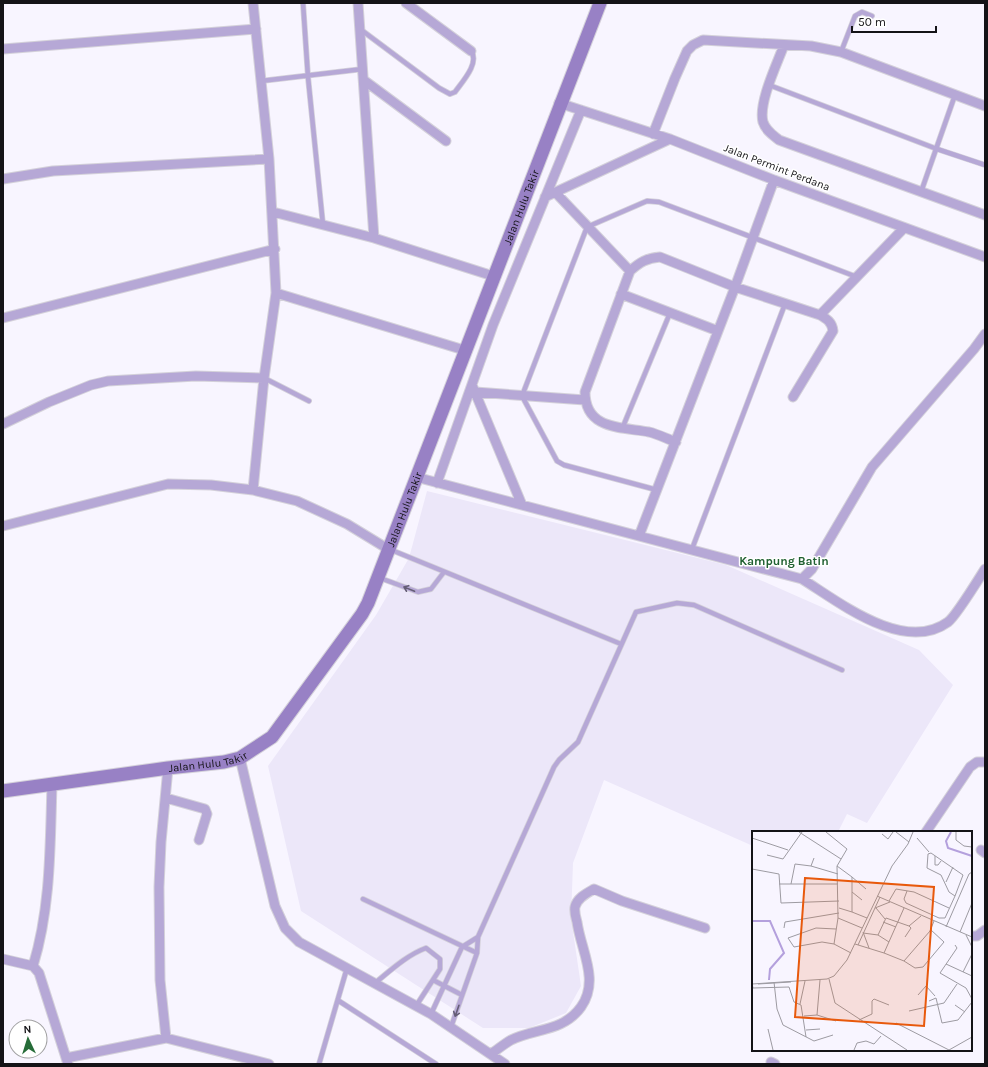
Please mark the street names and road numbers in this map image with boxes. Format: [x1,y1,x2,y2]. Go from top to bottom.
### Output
street label: Jalan Permint Perdana [722,141,832,194]
street label: Jalan Hulu Takir [501,168,542,247]
street label: Jalan Hulu Takir [384,470,425,549]
street label: Jalan Hulu Takir [168,749,250,775]

